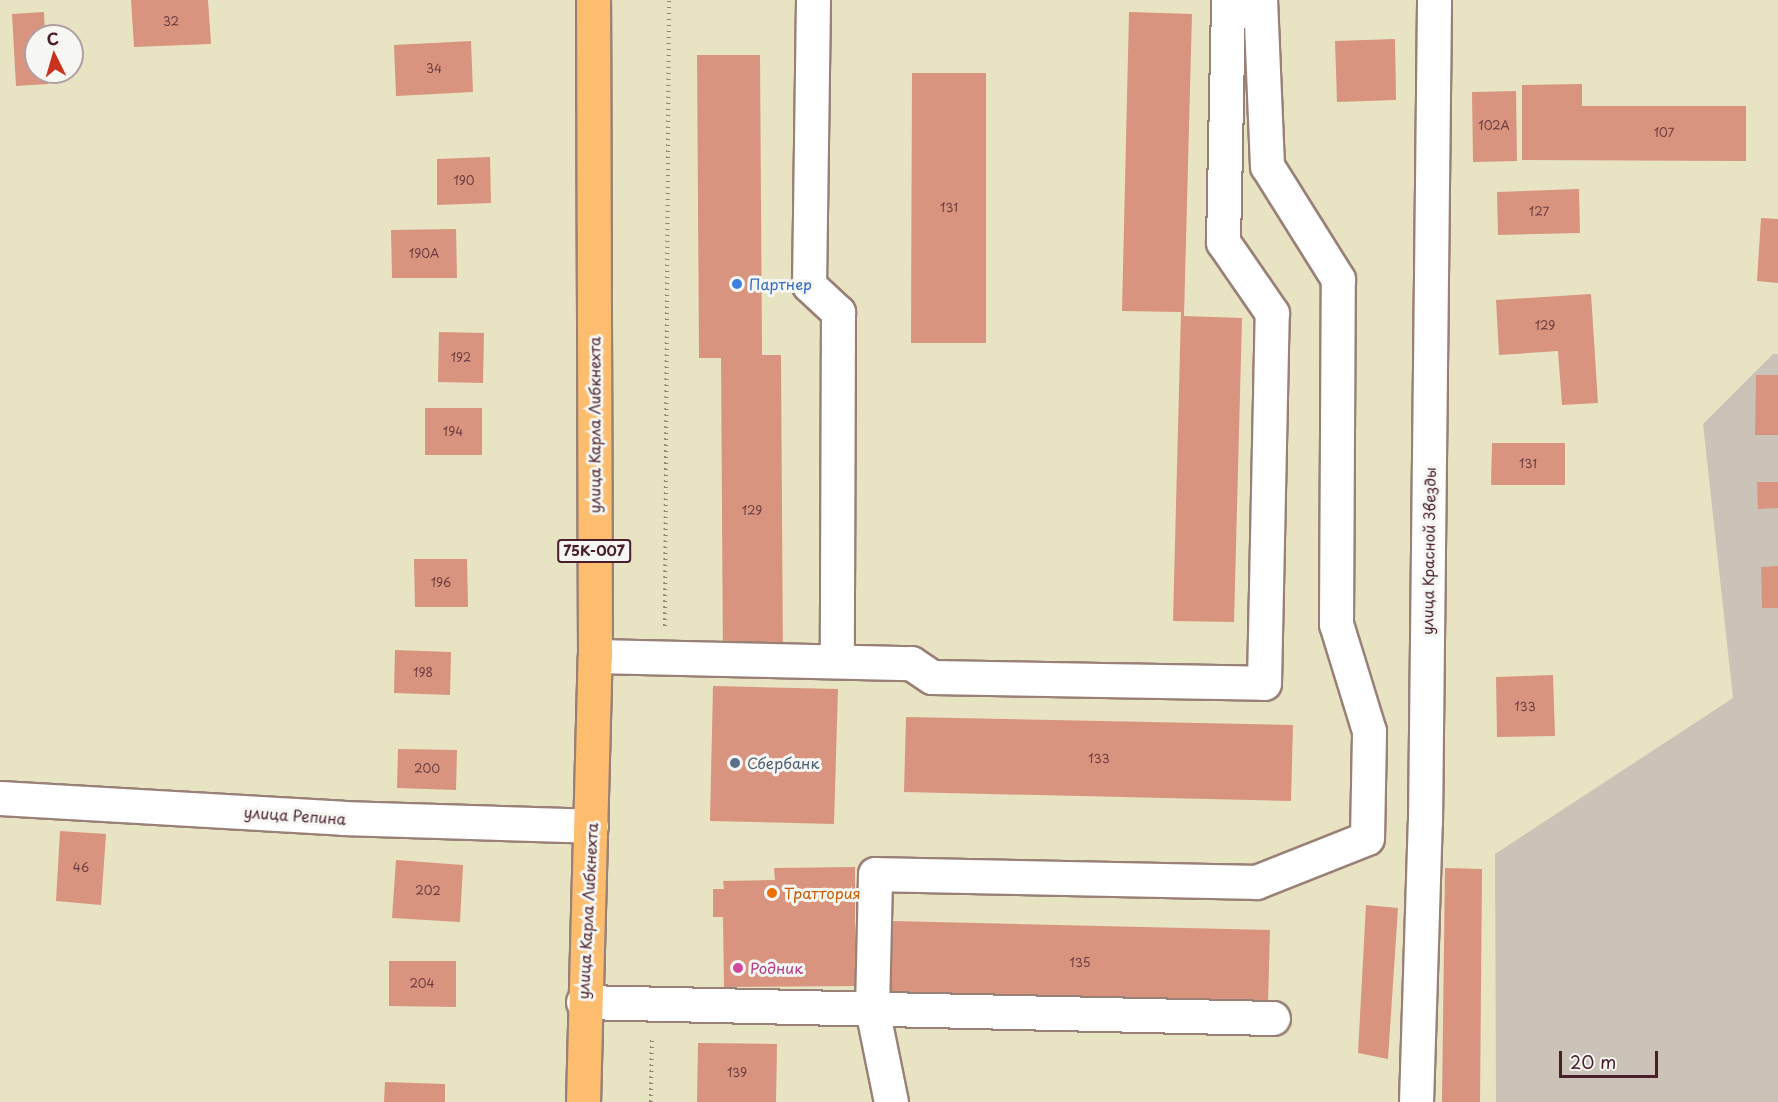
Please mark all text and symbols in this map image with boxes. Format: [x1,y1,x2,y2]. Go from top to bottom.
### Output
house number: 32 [163,15,179,29]
north arrow [24,24,84,84]
text: С [46,26,60,51]
house number: 34 [426,62,442,76]
house number: 102А [1478,119,1510,133]
house number: 107 [1654,126,1674,140]
house number: 190 [453,174,475,188]
house number: 131 [940,201,958,215]
house number: 127 [1529,205,1549,219]
house number: 190А [409,247,439,261]
place label: Партнер [749,275,812,293]
marker: Партнер [730,277,744,291]
house number: 129 [1535,319,1555,333]
street label: улица Карла Либкнехта [585,337,603,513]
house number: 192 [451,351,471,365]
house number: 194 [443,425,463,439]
house number: 131 [1519,457,1537,471]
street label: улица Красной Звезды [1418,466,1438,636]
house number: 129 [742,504,762,518]
road number: 75К-007 [556,540,632,562]
house number: 196 [431,576,451,590]
house number: 198 [413,666,433,680]
house number: 133 [1514,700,1536,714]
house number: 133 [1088,752,1110,766]
place label: Сбербанк [747,754,819,772]
marker: Сбербанк [728,756,742,770]
house number: 200 [414,762,440,776]
street label: улица Репина [243,802,347,828]
street label: улица Карла Либкнехта [573,822,601,1000]
house number: 46 [73,861,89,875]
house number: 202 [415,884,441,898]
place label: Траттория [784,884,861,902]
marker: Траттория [765,886,779,900]
house number: 135 [1070,956,1090,970]
place label: Родник [750,959,803,977]
marker: Родник [731,961,745,975]
house number: 204 [409,977,435,991]
scale bar [1562,1039,1661,1077]
text: 20 m [1570,1048,1616,1075]
house number: 139 [727,1066,747,1080]

